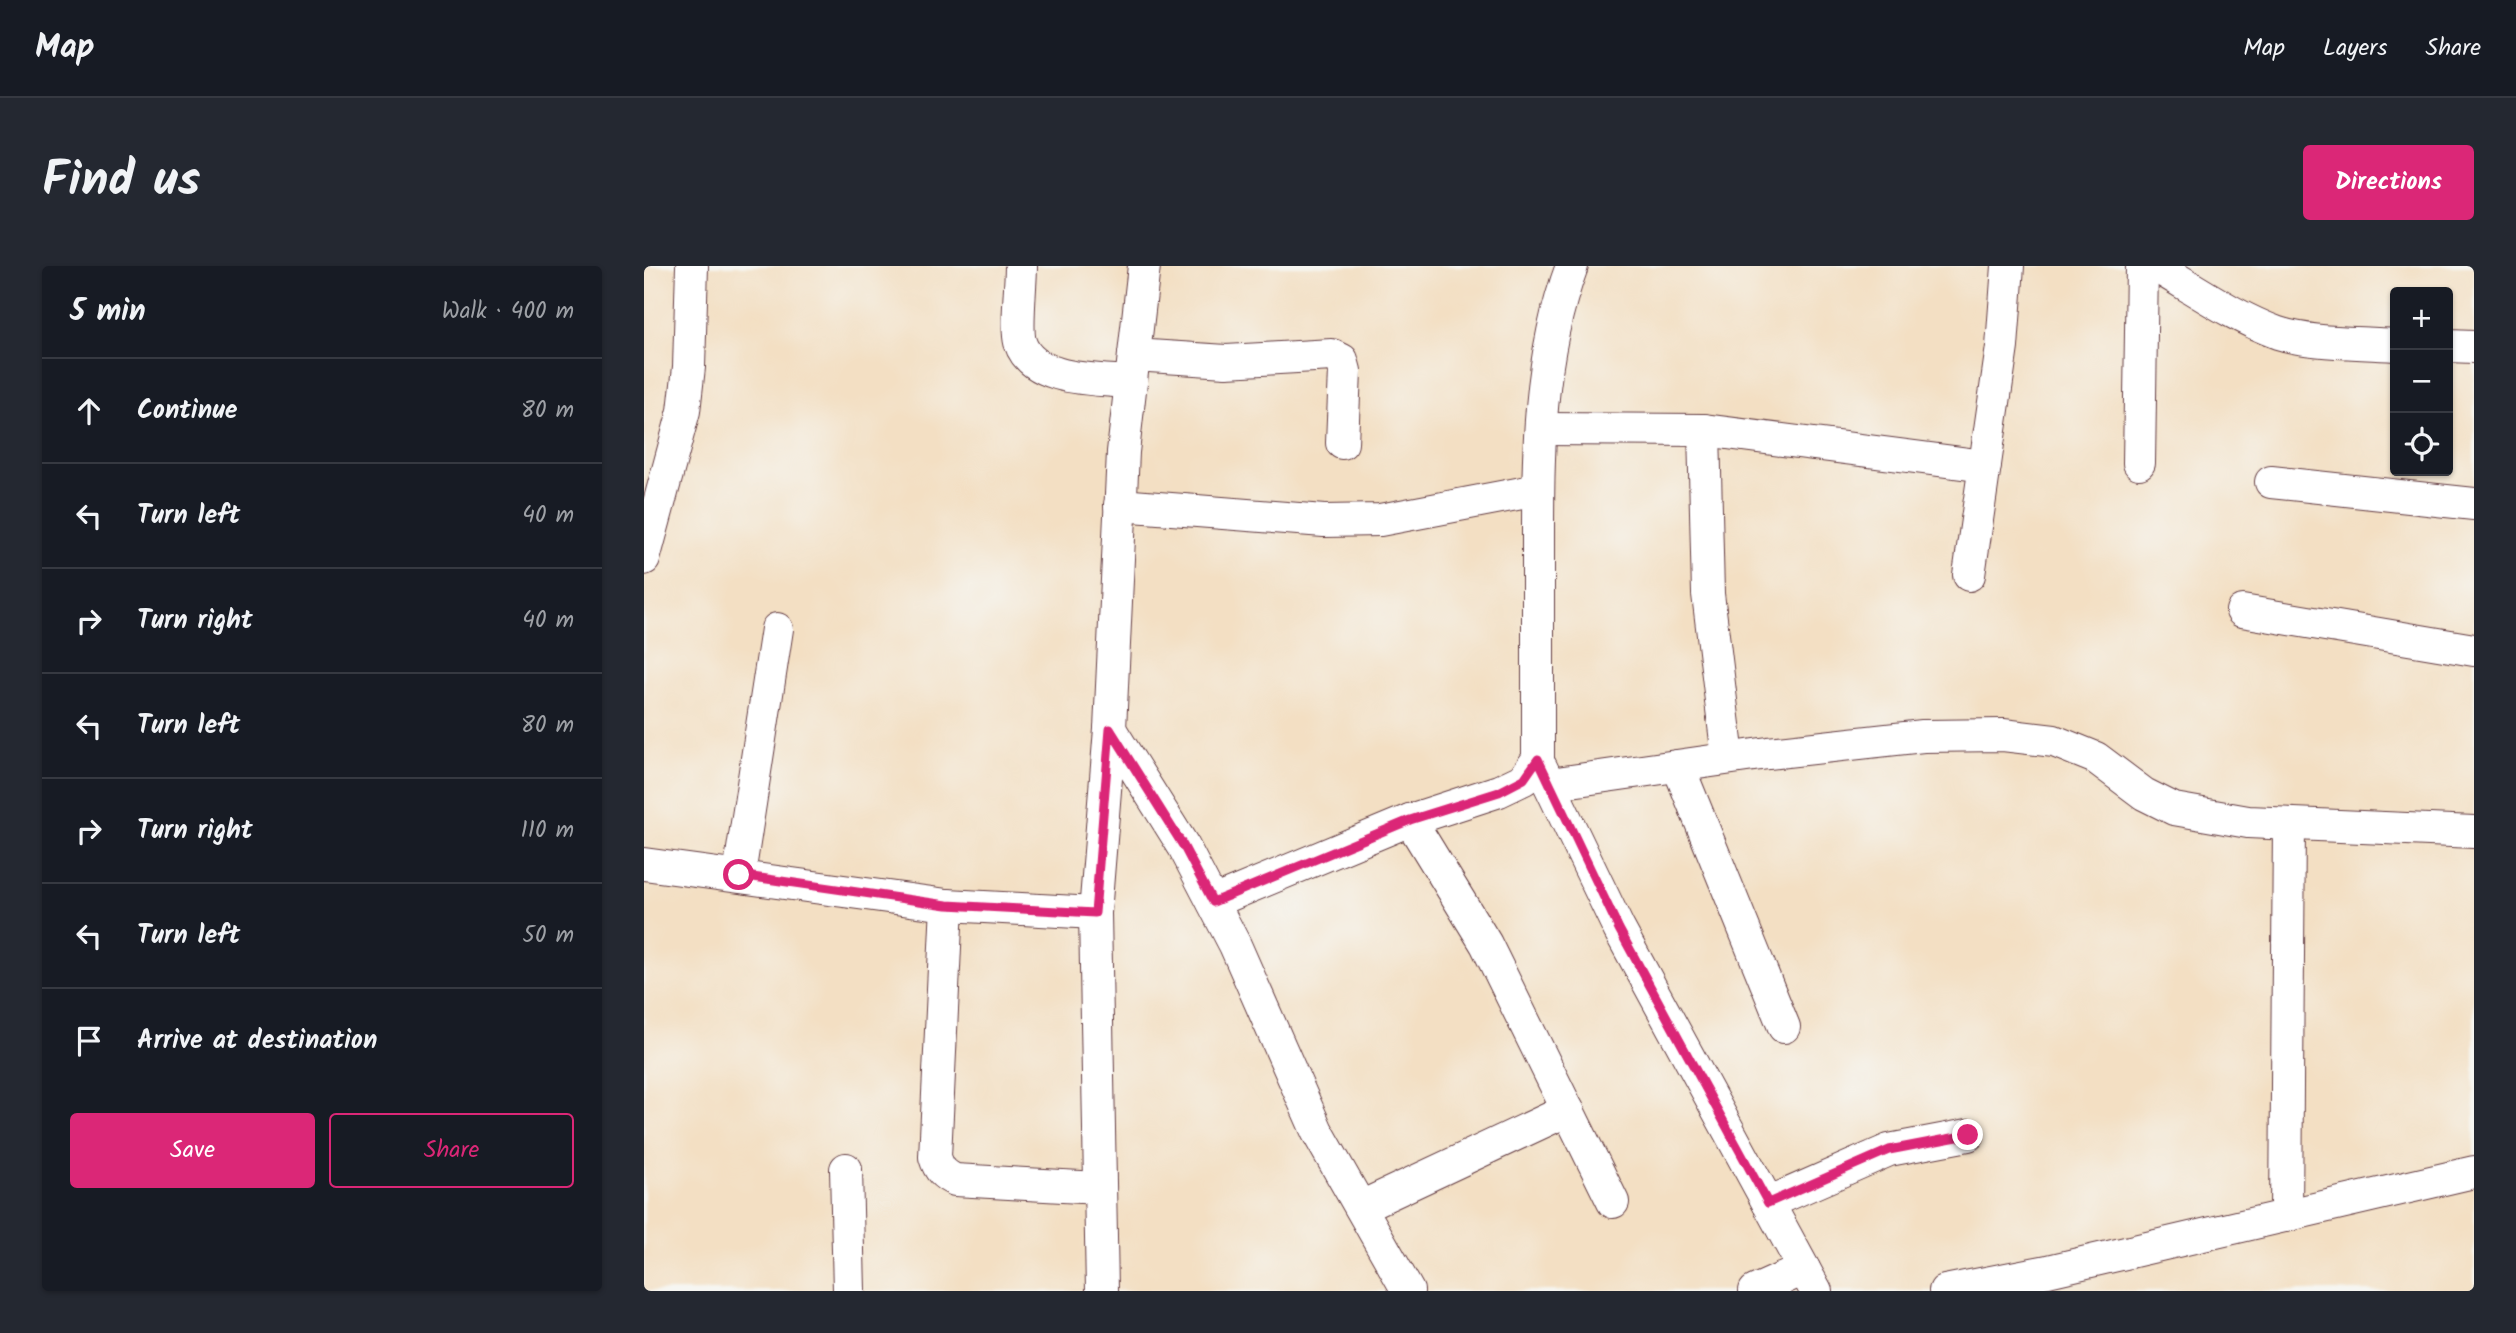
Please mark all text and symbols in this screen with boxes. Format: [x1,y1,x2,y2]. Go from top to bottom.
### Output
text: Map [35,22,95,75]
text: Map [2243,29,2285,68]
text: Layers [2323,29,2387,68]
text: Share [2425,29,2481,68]
text: Find us [42,143,200,221]
button: Directions [2303,145,2474,220]
map controls [2390,287,2453,476]
button: + [2390,287,2453,350]
text: 5 min [70,288,146,336]
text: Walk · 400 m [442,294,574,330]
button: − [2390,350,2453,413]
text: Continue [137,390,238,432]
icon: ahead [70,392,108,430]
text: 80 m [521,393,574,429]
button: locate [2390,413,2453,476]
text: Turn left [137,495,240,537]
icon: left [70,497,108,535]
text: 40 m [522,498,574,534]
text: Turn right [137,600,253,642]
icon: right [70,602,108,640]
text: 40 m [522,603,574,639]
text: Turn left [137,705,240,747]
icon: left [70,707,108,745]
text: 80 m [521,708,574,744]
text: Turn right [137,810,253,852]
icon: right [70,812,108,850]
text: 110 m [521,813,574,849]
route start [723,859,754,890]
text: Turn left [137,915,240,957]
icon: left [70,917,108,955]
text: 50 m [523,918,574,954]
text: Arrive at destination [137,1020,377,1062]
icon: arrive [70,1022,108,1060]
button: Save [70,1113,315,1188]
button: Share [329,1113,574,1188]
route end [1952,1119,1983,1150]

